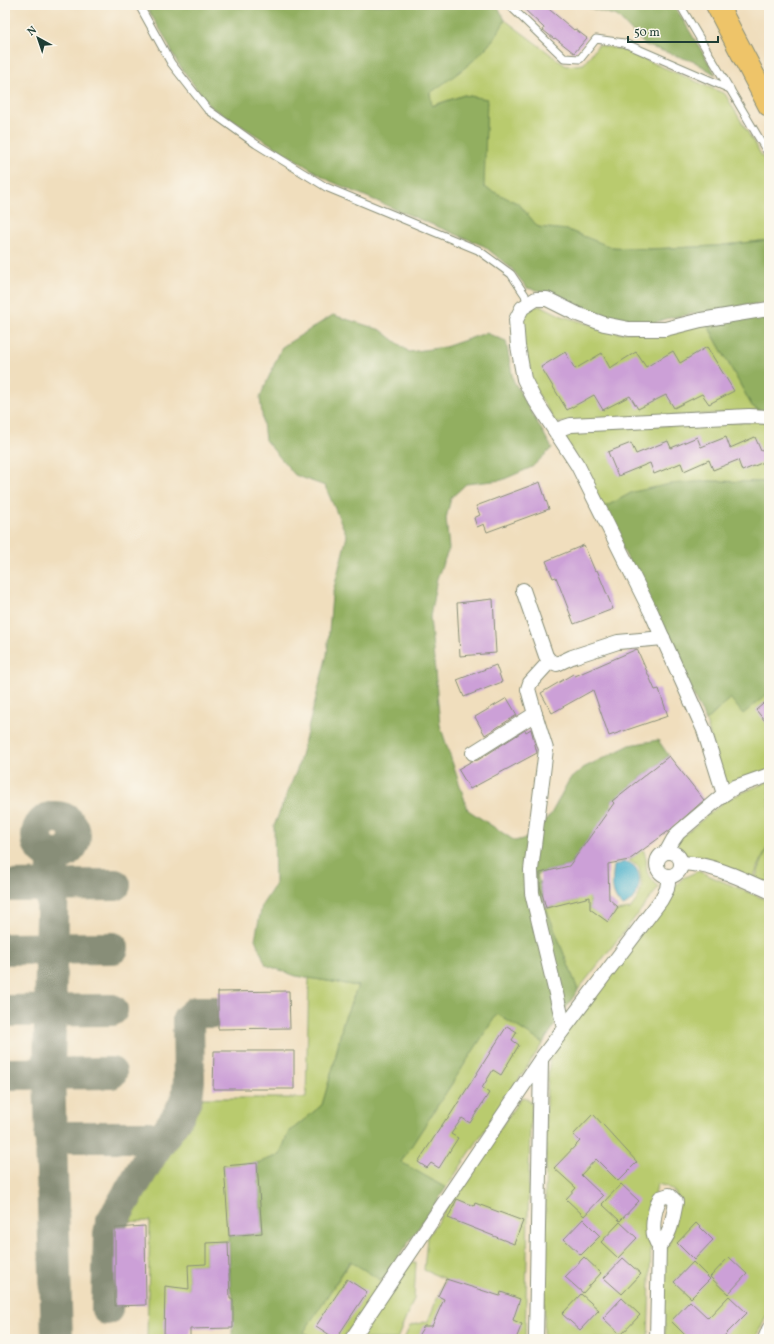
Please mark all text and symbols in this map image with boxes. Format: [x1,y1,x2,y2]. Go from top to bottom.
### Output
north arrow [18,18,58,58]
scale bar [628,18,718,44]
text: N [25,23,40,40]
text: 50 m [634,25,660,41]

